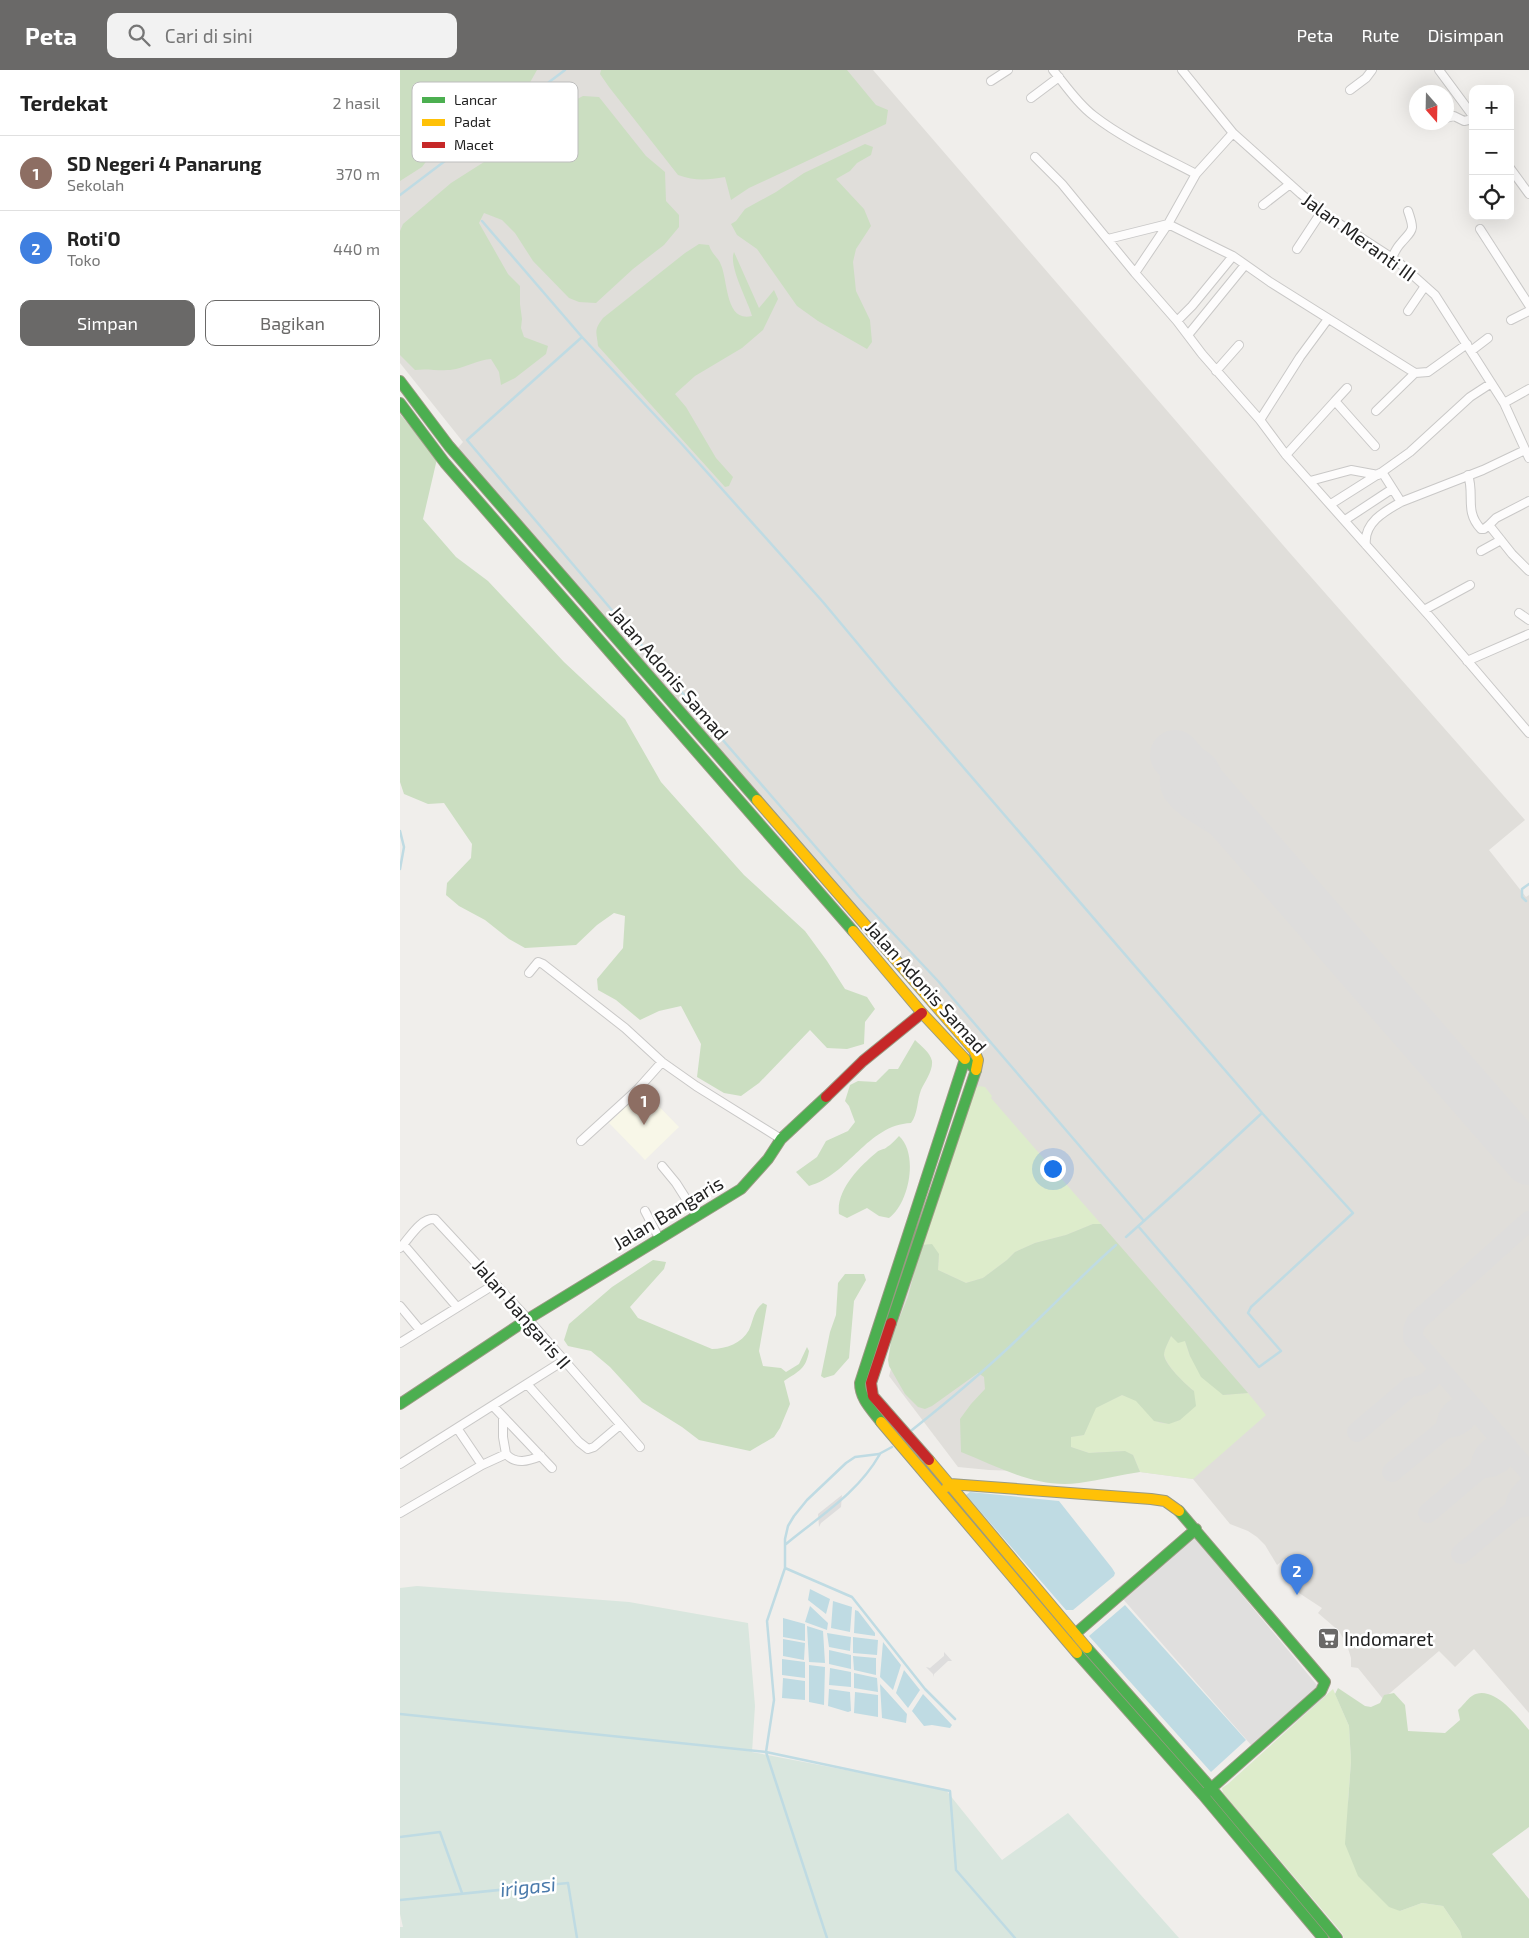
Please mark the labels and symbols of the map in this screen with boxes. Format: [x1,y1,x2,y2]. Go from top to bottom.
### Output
legend [412,82,578,162]
north arrow [1409,85,1454,130]
text: Lancar [454,91,498,108]
text: Padat [454,113,491,130]
text: Macet [454,136,494,153]
street label: Jalan Meranti III [1298,188,1421,286]
street label: Jalan Adonis Samad [605,601,734,744]
street label: Jalan Adonis Samad [861,916,992,1058]
pin: 1 [628,1084,660,1125]
your location [1040,1156,1066,1182]
street label: Jalan Bangaris [608,1171,727,1254]
street label: Jalan bangaris II [469,1254,576,1373]
pin: 2 [1281,1554,1313,1595]
supermarket icon: Indomaret [1316,1627,1340,1651]
place label: Indomaret [1344,1627,1434,1650]
water label: irigasi [499,1871,557,1901]

